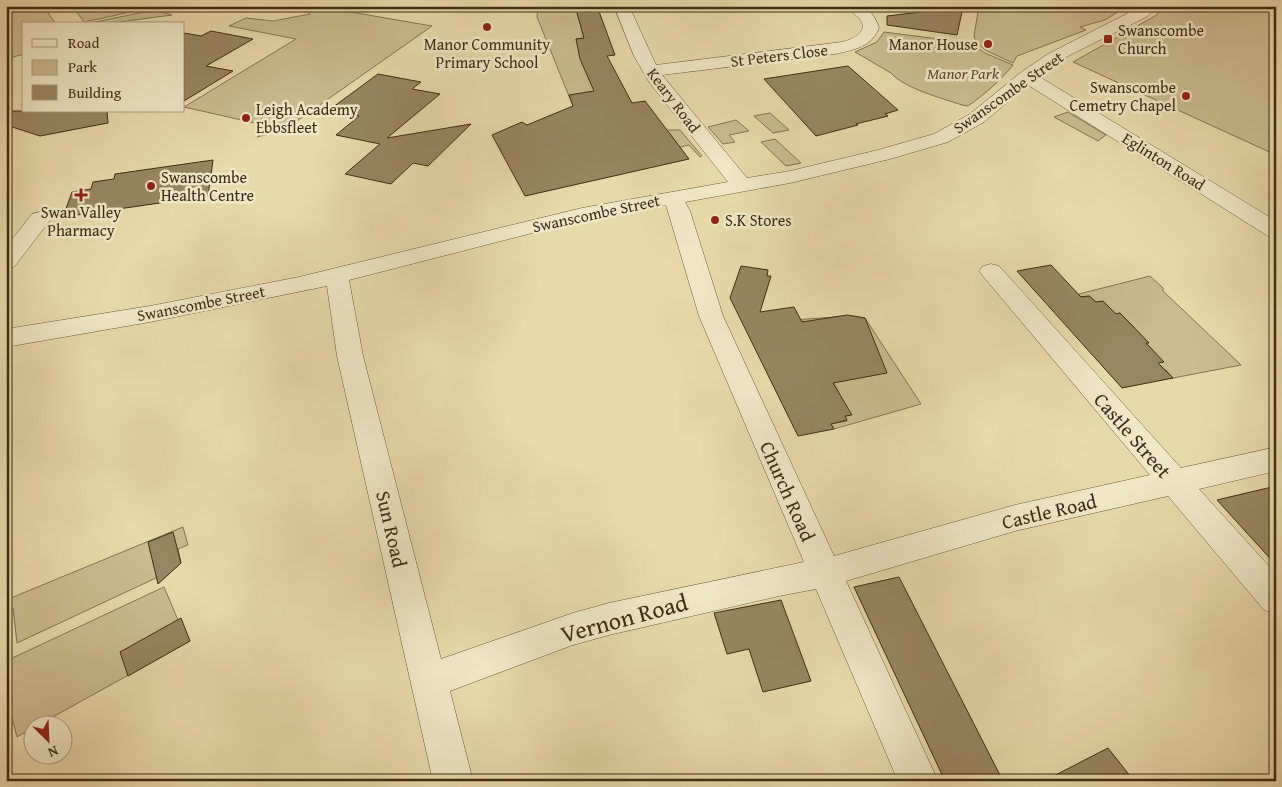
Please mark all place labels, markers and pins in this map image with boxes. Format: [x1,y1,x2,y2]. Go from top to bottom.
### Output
place label: Swanscombe Church [1118,18,1204,60]
marker: Manor Community Primary School [481,21,493,33]
place label: Manor Community Primary School [424,32,550,74]
place label: Manor House [889,32,978,56]
marker: Swanscombe Church [1102,33,1114,45]
marker: Manor House [982,38,994,50]
place label: Swanscombe Cemetry Chapel [1070,75,1177,117]
marker: Swanscombe Cemetry Chapel [1180,90,1192,102]
place label: Leigh Academy Ebbsfleet [256,97,358,139]
marker: Leigh Academy Ebbsfleet [240,112,252,124]
place label: Swanscombe Health Centre [161,165,254,207]
marker: Swanscombe Health Centre [145,180,157,192]
marker: Swan Valley Pharmacy [75,189,87,201]
place label: Swan Valley Pharmacy [41,200,121,242]
place label: S.K Stores [725,208,792,232]
marker: S.K Stores [709,214,721,226]

